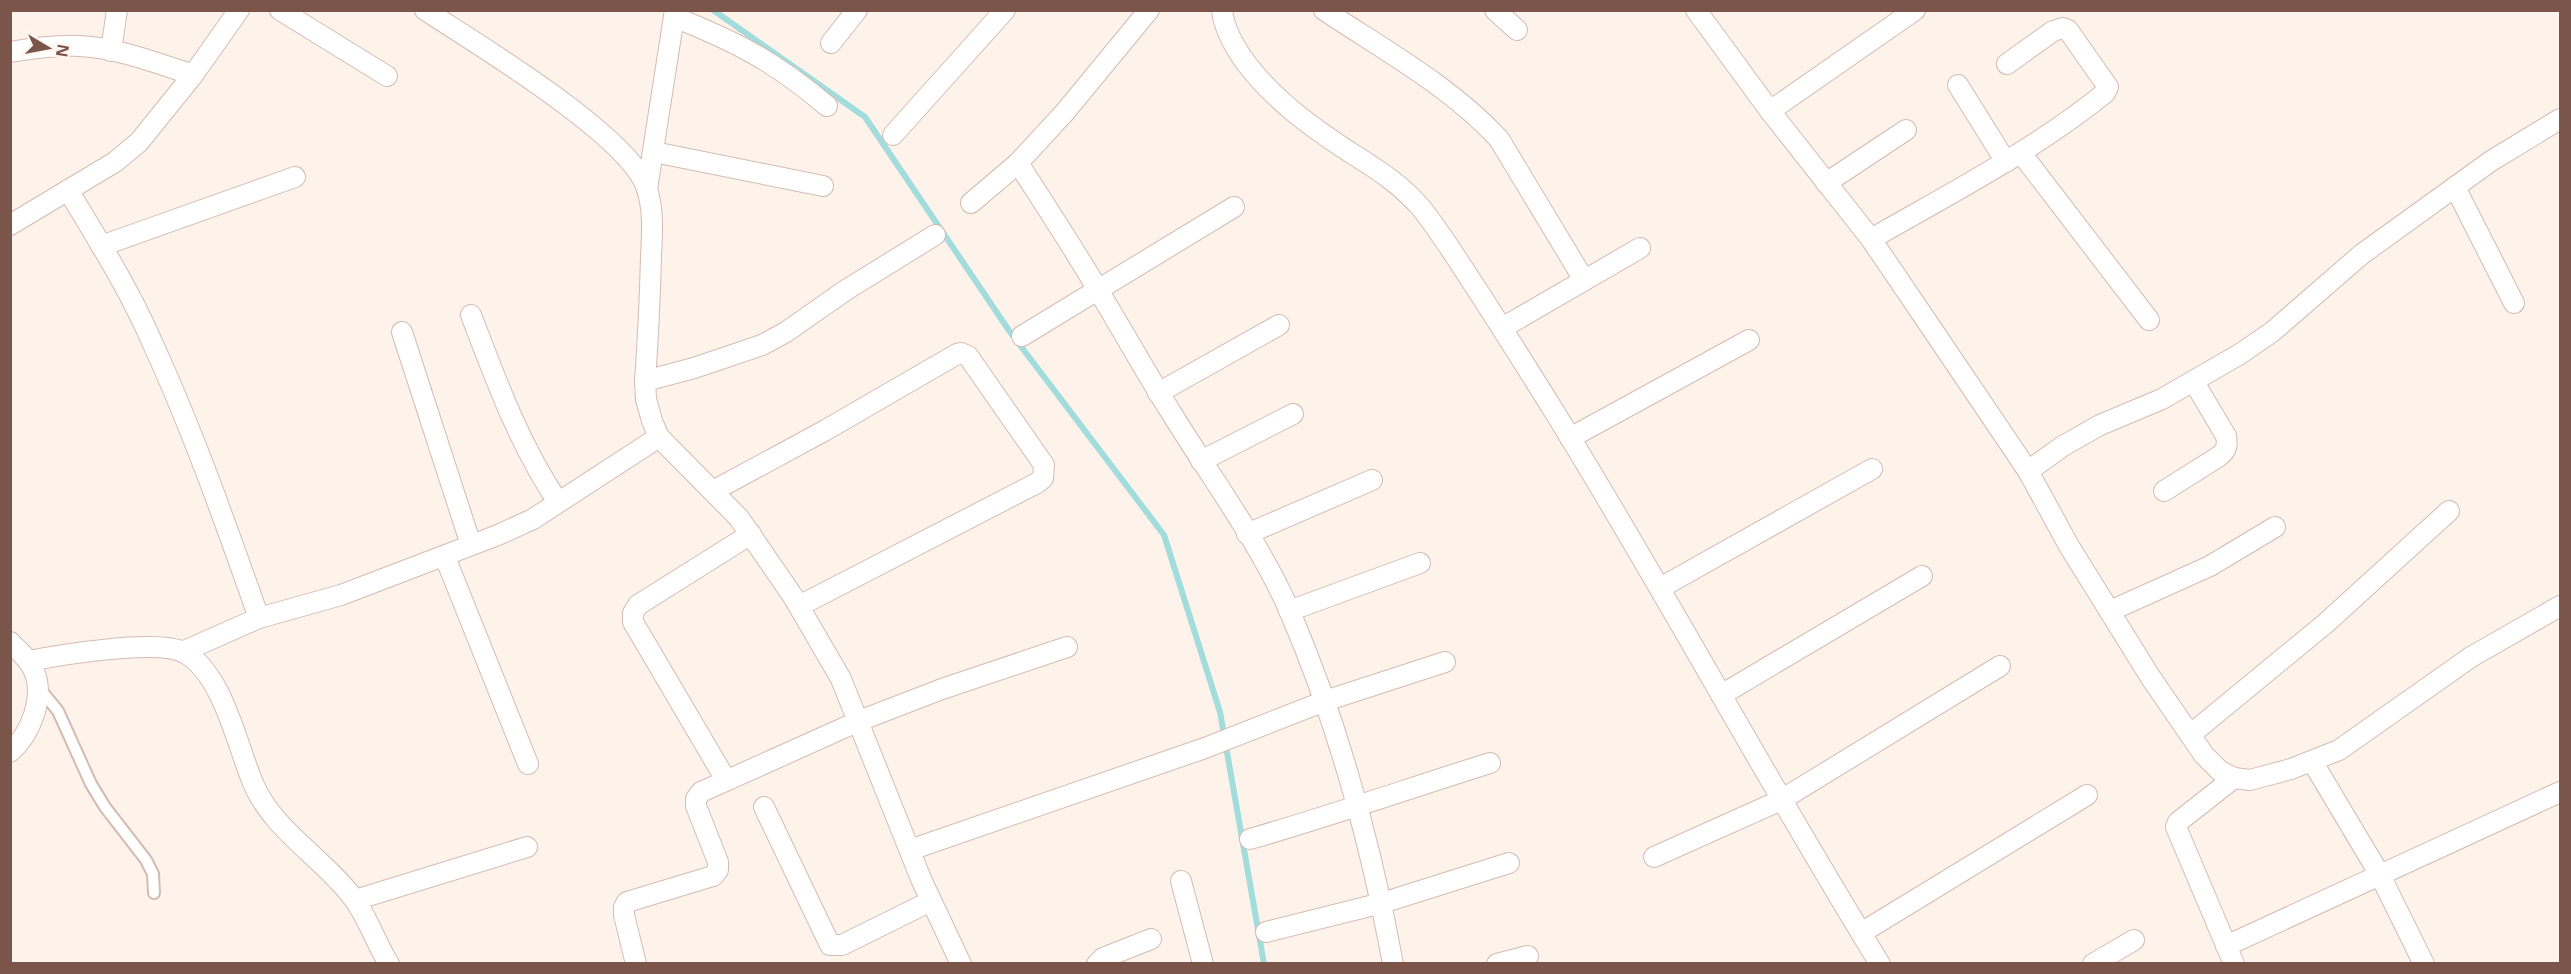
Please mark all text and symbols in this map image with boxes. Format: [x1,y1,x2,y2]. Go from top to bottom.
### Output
north arrow [18,18,78,78]
text: N [51,42,75,59]

